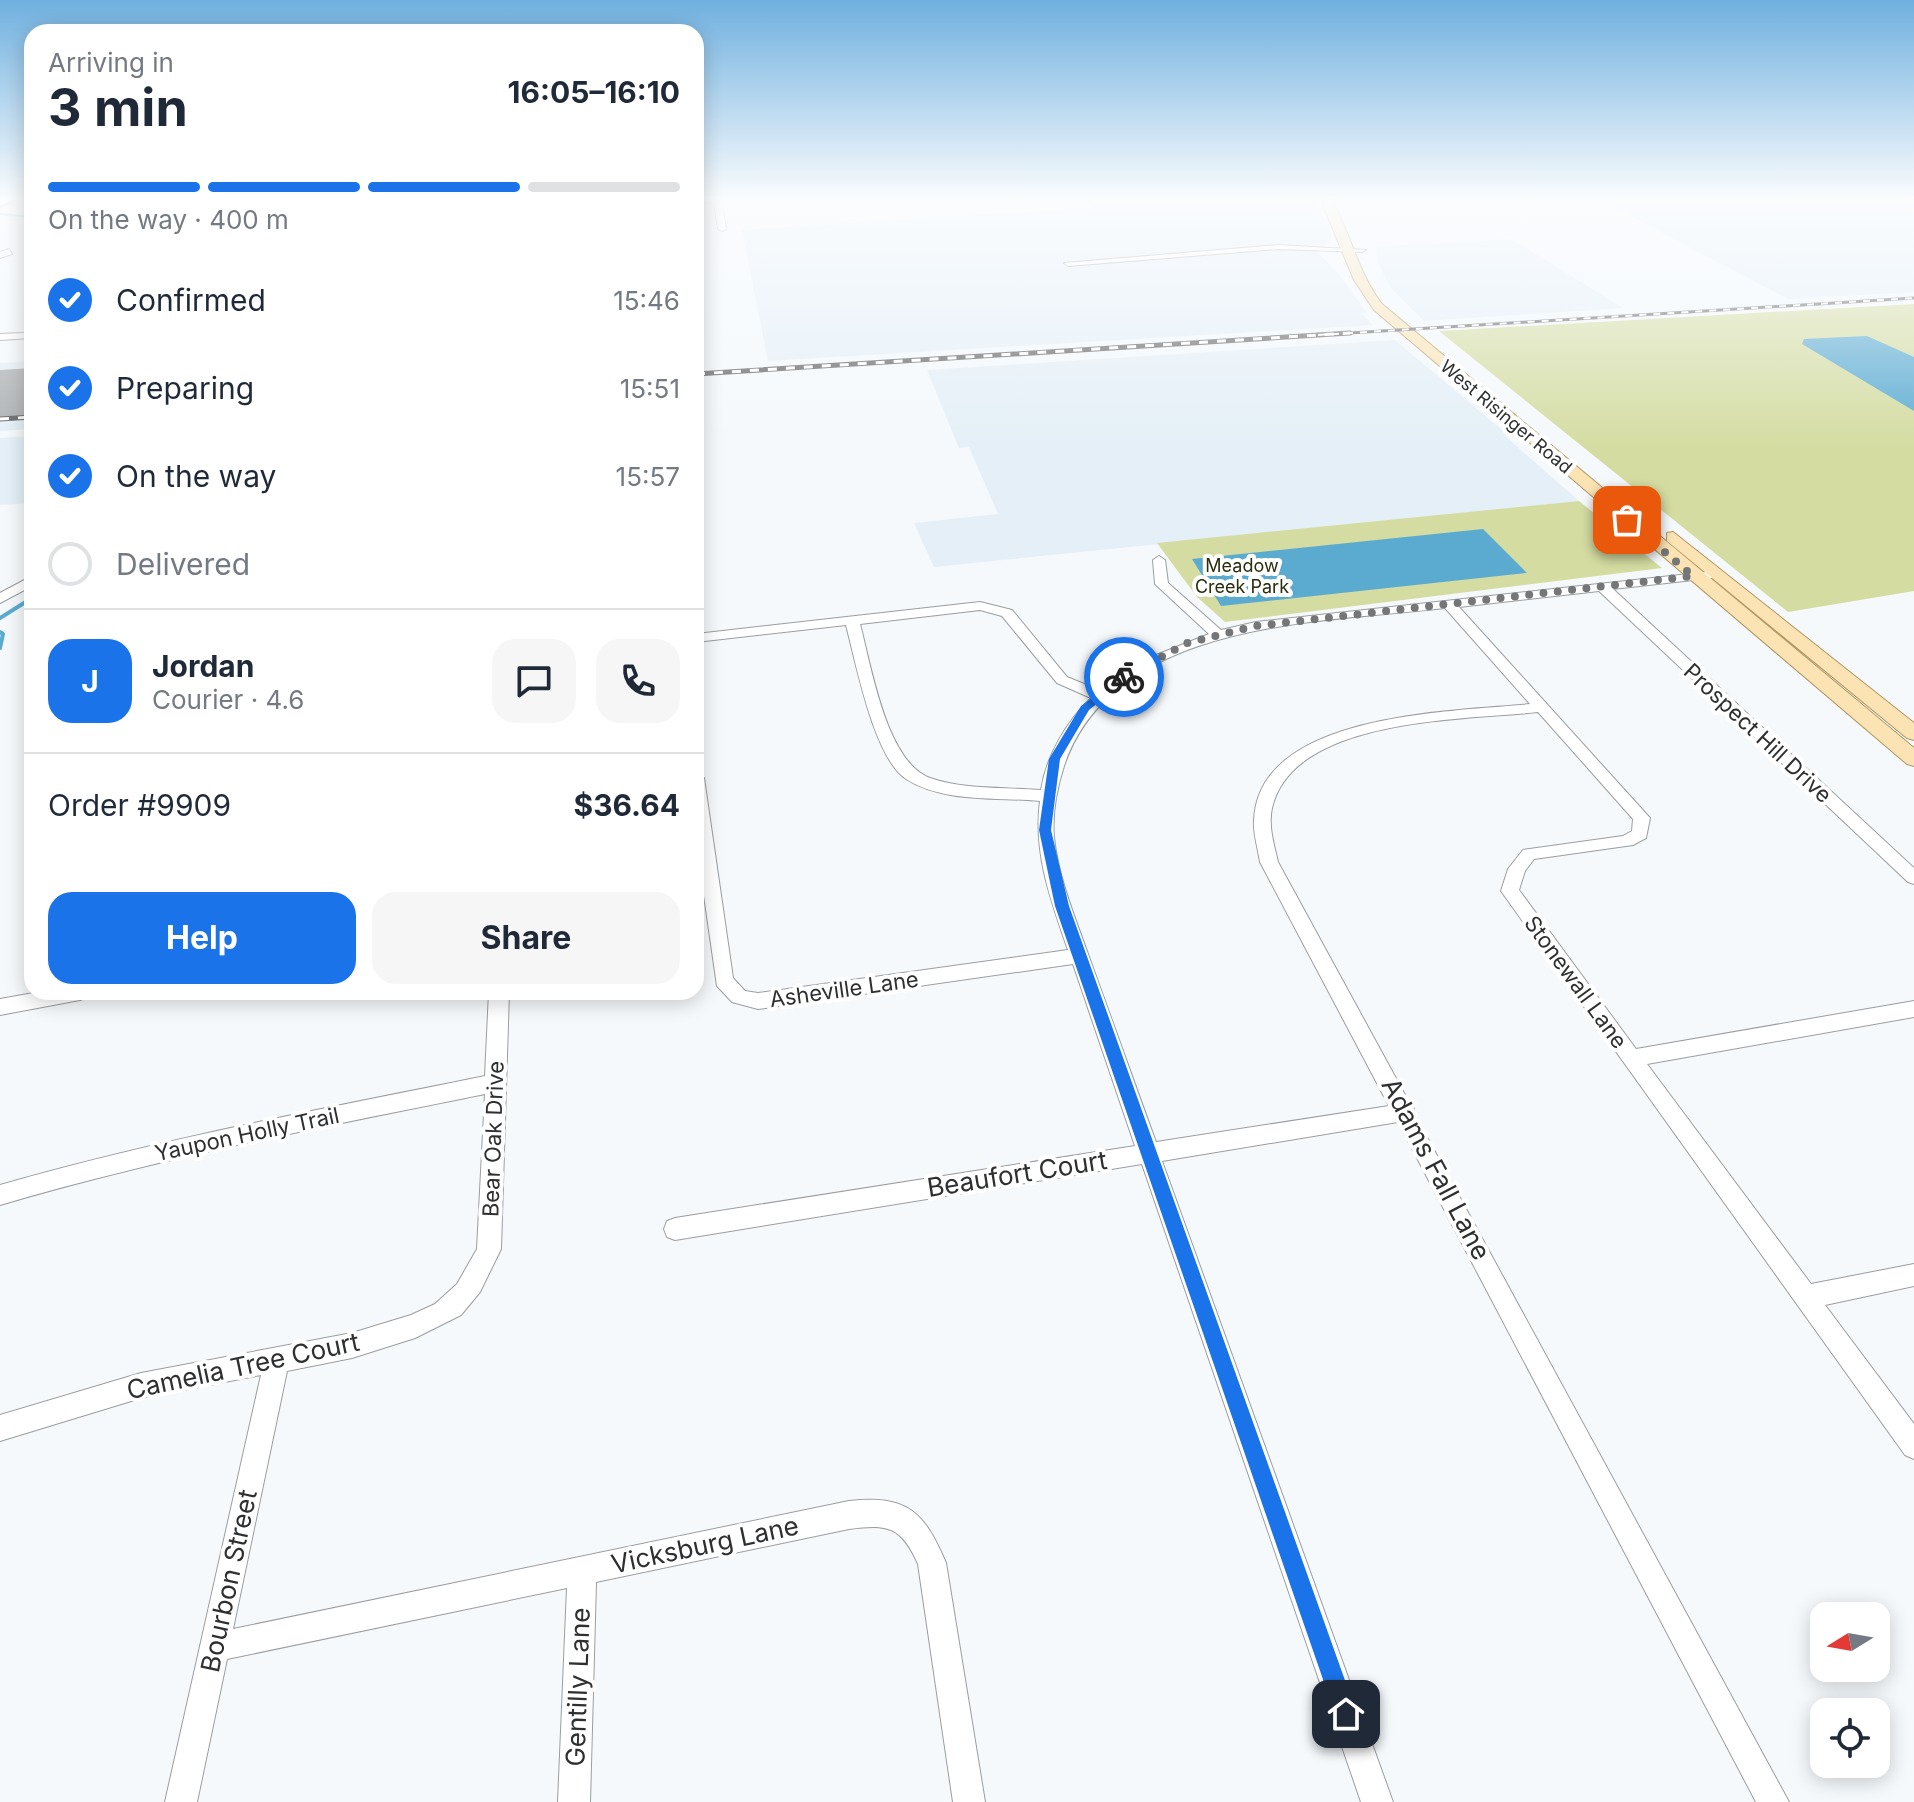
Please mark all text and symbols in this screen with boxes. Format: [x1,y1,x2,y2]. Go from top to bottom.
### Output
text: Arriving in [48,47,174,78]
text: 16:05–16:10 [508,74,680,110]
text: 3 min [48,76,188,139]
text: On the way · 400 m [48,204,289,235]
icon: check [48,278,92,322]
text: Confirmed [116,282,266,318]
text: 15:46 [613,285,680,316]
street label: West Risinger Road [1436,356,1576,478]
icon: check [48,366,92,410]
text: Preparing [116,370,254,406]
text: 15:51 [620,373,680,404]
icon: check [48,454,92,498]
text: On the way [116,458,276,494]
text: 15:57 [616,461,680,492]
pin [1593,486,1661,554]
icon: bag [1605,498,1649,542]
text: Delivered [116,546,250,582]
park label: Meadow Creek Park [1195,555,1289,597]
courier [1084,637,1164,717]
button: chat [492,639,576,723]
button: phone [596,639,680,723]
text: Jordan [152,648,254,684]
icon: bike [1102,655,1146,699]
street label: Prospect Hill Drive [1679,658,1837,808]
text: J [81,663,99,699]
text: Courier · 4.6 [152,684,304,715]
text: Order #9909 [48,787,231,823]
text: $36.64 [573,787,680,823]
button: Help [48,892,356,984]
button: Share [372,892,680,984]
street label: Stonewall Lane [1519,911,1633,1053]
street label: Asheville Lane [768,966,920,1012]
street label: Bear Oak Drive [477,1060,509,1218]
street label: Adams Fall Lane [1376,1073,1497,1265]
street label: Yaupon Holly Trail [153,1102,341,1166]
street label: Beaufort Court [925,1144,1109,1203]
street label: Camelia Tree Court [124,1326,362,1405]
street label: Bourbon Street [194,1487,263,1675]
street label: Vicksburg Lane [608,1510,801,1580]
north arrow [1810,1602,1890,1682]
map controls [1810,1602,1890,1778]
street label: Gentilly Lane [559,1607,596,1767]
pin [1312,1680,1380,1748]
icon: home [1324,1692,1368,1736]
button: locate [1810,1698,1890,1778]

